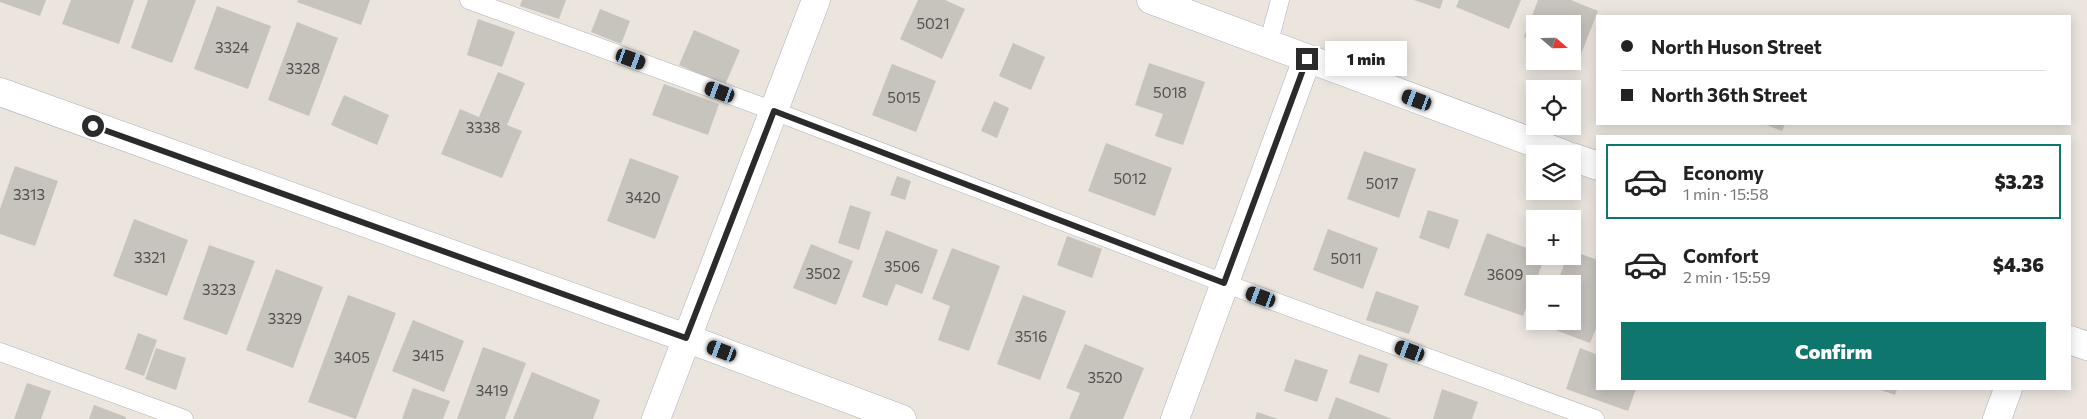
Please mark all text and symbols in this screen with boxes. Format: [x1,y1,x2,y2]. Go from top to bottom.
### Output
house number: 5021 [916,14,950,32]
north arrow [1526,15,1581,70]
map controls [1526,15,1581,330]
text: North Huson Street [1651,35,1822,58]
house number: 3324 [215,38,249,56]
callout: 1 min [1324,42,1407,76]
car [614,47,647,71]
route end [1296,48,1318,70]
text: 1 min [1347,49,1385,68]
house number: 3328 [286,59,320,77]
car [703,80,736,104]
button: locate [1526,80,1581,135]
house number: 5018 [1153,83,1187,101]
text: North 36th Street [1651,83,1807,106]
house number: 5015 [887,88,921,106]
car [1400,88,1433,112]
route start [82,115,104,137]
house number: 3338 [466,118,500,136]
button: layers [1526,145,1581,200]
icon: car [1623,159,1668,204]
text: Economy [1683,161,1764,184]
house number: 5012 [1113,169,1147,187]
text: $3.23 [1994,170,2044,193]
house number: 5017 [1366,174,1398,192]
text: 1 min · 15:58 [1683,184,1769,203]
house number: 3313 [13,185,45,203]
house number: 3420 [625,188,661,206]
button: + [1526,210,1581,265]
icon: car [1623,242,1668,287]
text: Comfort [1683,244,1759,267]
house number: 3321 [134,248,166,266]
house number: 5011 [1330,249,1362,267]
text: $4.36 [1993,253,2044,276]
house number: 3506 [884,257,920,275]
house number: 3502 [805,264,841,282]
house number: 3609 [1487,265,1523,283]
text: 2 min · 15:59 [1683,267,1771,286]
button: − [1526,275,1581,330]
house number: 3323 [202,280,236,298]
car [1244,285,1277,309]
house number: 3329 [268,309,302,327]
button: Confirm [1621,322,2046,380]
house number: 3516 [1015,327,1047,345]
car [705,339,738,363]
car [1393,339,1426,363]
house number: 3415 [412,346,444,364]
house number: 3405 [334,348,370,366]
house number: 3520 [1087,368,1123,386]
house number: 3419 [476,381,508,399]

